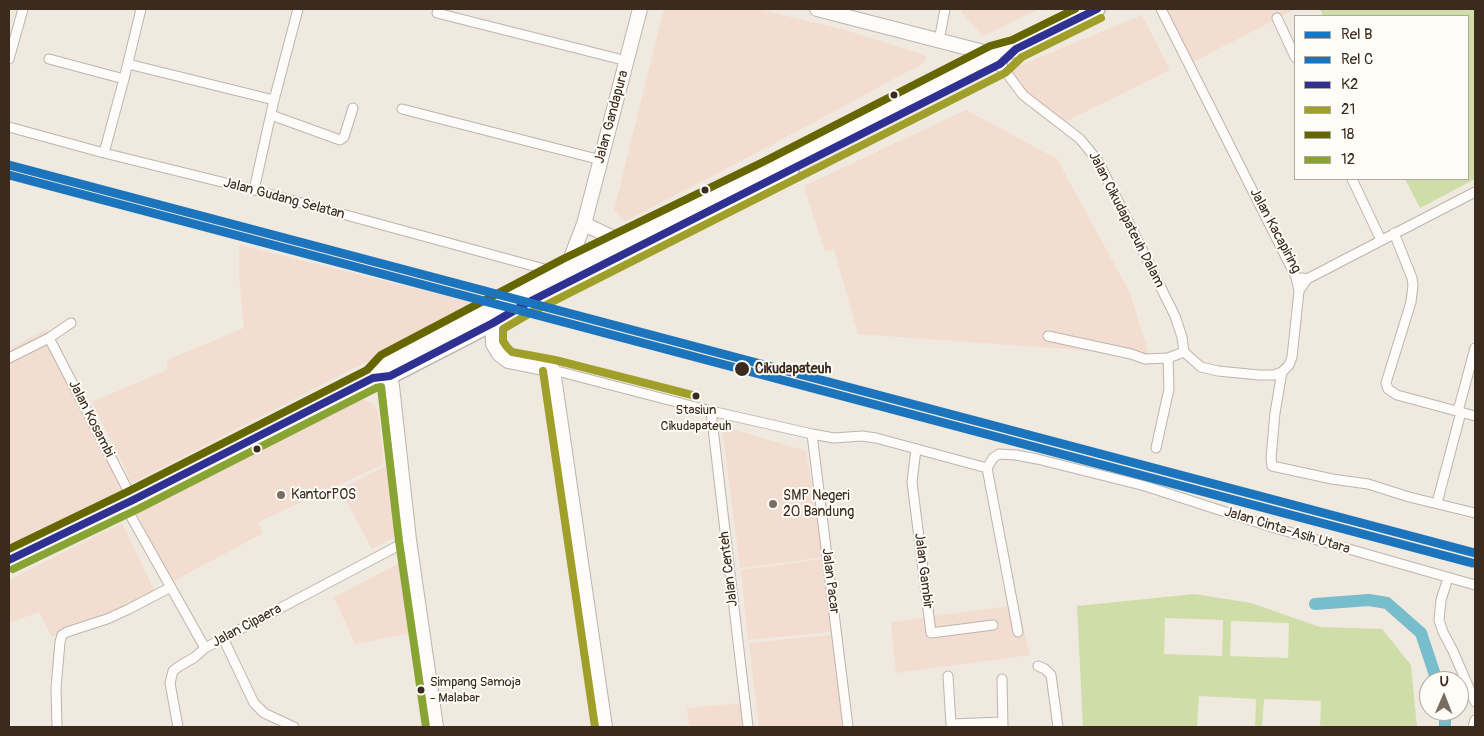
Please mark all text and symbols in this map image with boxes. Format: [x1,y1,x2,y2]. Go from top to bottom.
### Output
legend [1294,15,1469,180]
text: Rel B [1341,25,1372,44]
text: Rel C [1341,50,1373,69]
street label: Jalan Gandapura [592,69,632,165]
text: K2 [1341,75,1358,94]
unlabelled marker [889,90,899,100]
text: 21 [1341,100,1355,119]
text: 18 [1341,125,1354,144]
street label: Jalan Cikudapateuh Dalam [1084,149,1168,291]
text: 12 [1341,150,1355,169]
street label: Jalan Gudang Selatan [221,175,347,223]
unlabelled marker [700,185,710,195]
street label: Jalan Kacapiring [1246,186,1304,276]
marker: Cikudapateuh [733,360,751,378]
place label: Cikudapateuh [755,361,831,377]
street label: Jalan Kosambi [64,378,118,460]
marker: Stasiun Cikudapateuh [691,391,701,401]
place label: Stasiun Cikudapateuh [661,403,731,434]
unlabelled marker [252,444,262,454]
place label: KantorPOS [291,487,356,503]
place label: SMP Negeri 20 Bandung [783,488,854,520]
marker: KantorPOS [275,489,287,501]
marker: SMP Negeri 20 Bandung [767,498,779,510]
street label: Jalan Cinta-Asih Utara [1222,504,1352,558]
street label: Jalan Centeh [716,530,742,608]
street label: Jalan Gambir [910,532,936,610]
street label: Jalan Pacar [818,547,842,615]
street label: Jalan Cipaera [209,601,285,651]
north arrow [1419,671,1469,721]
text: U [1439,673,1449,690]
place label: Simpang Samoja - Malabar [430,675,521,706]
marker: Simpang Samoja - Malabar [416,685,426,695]

